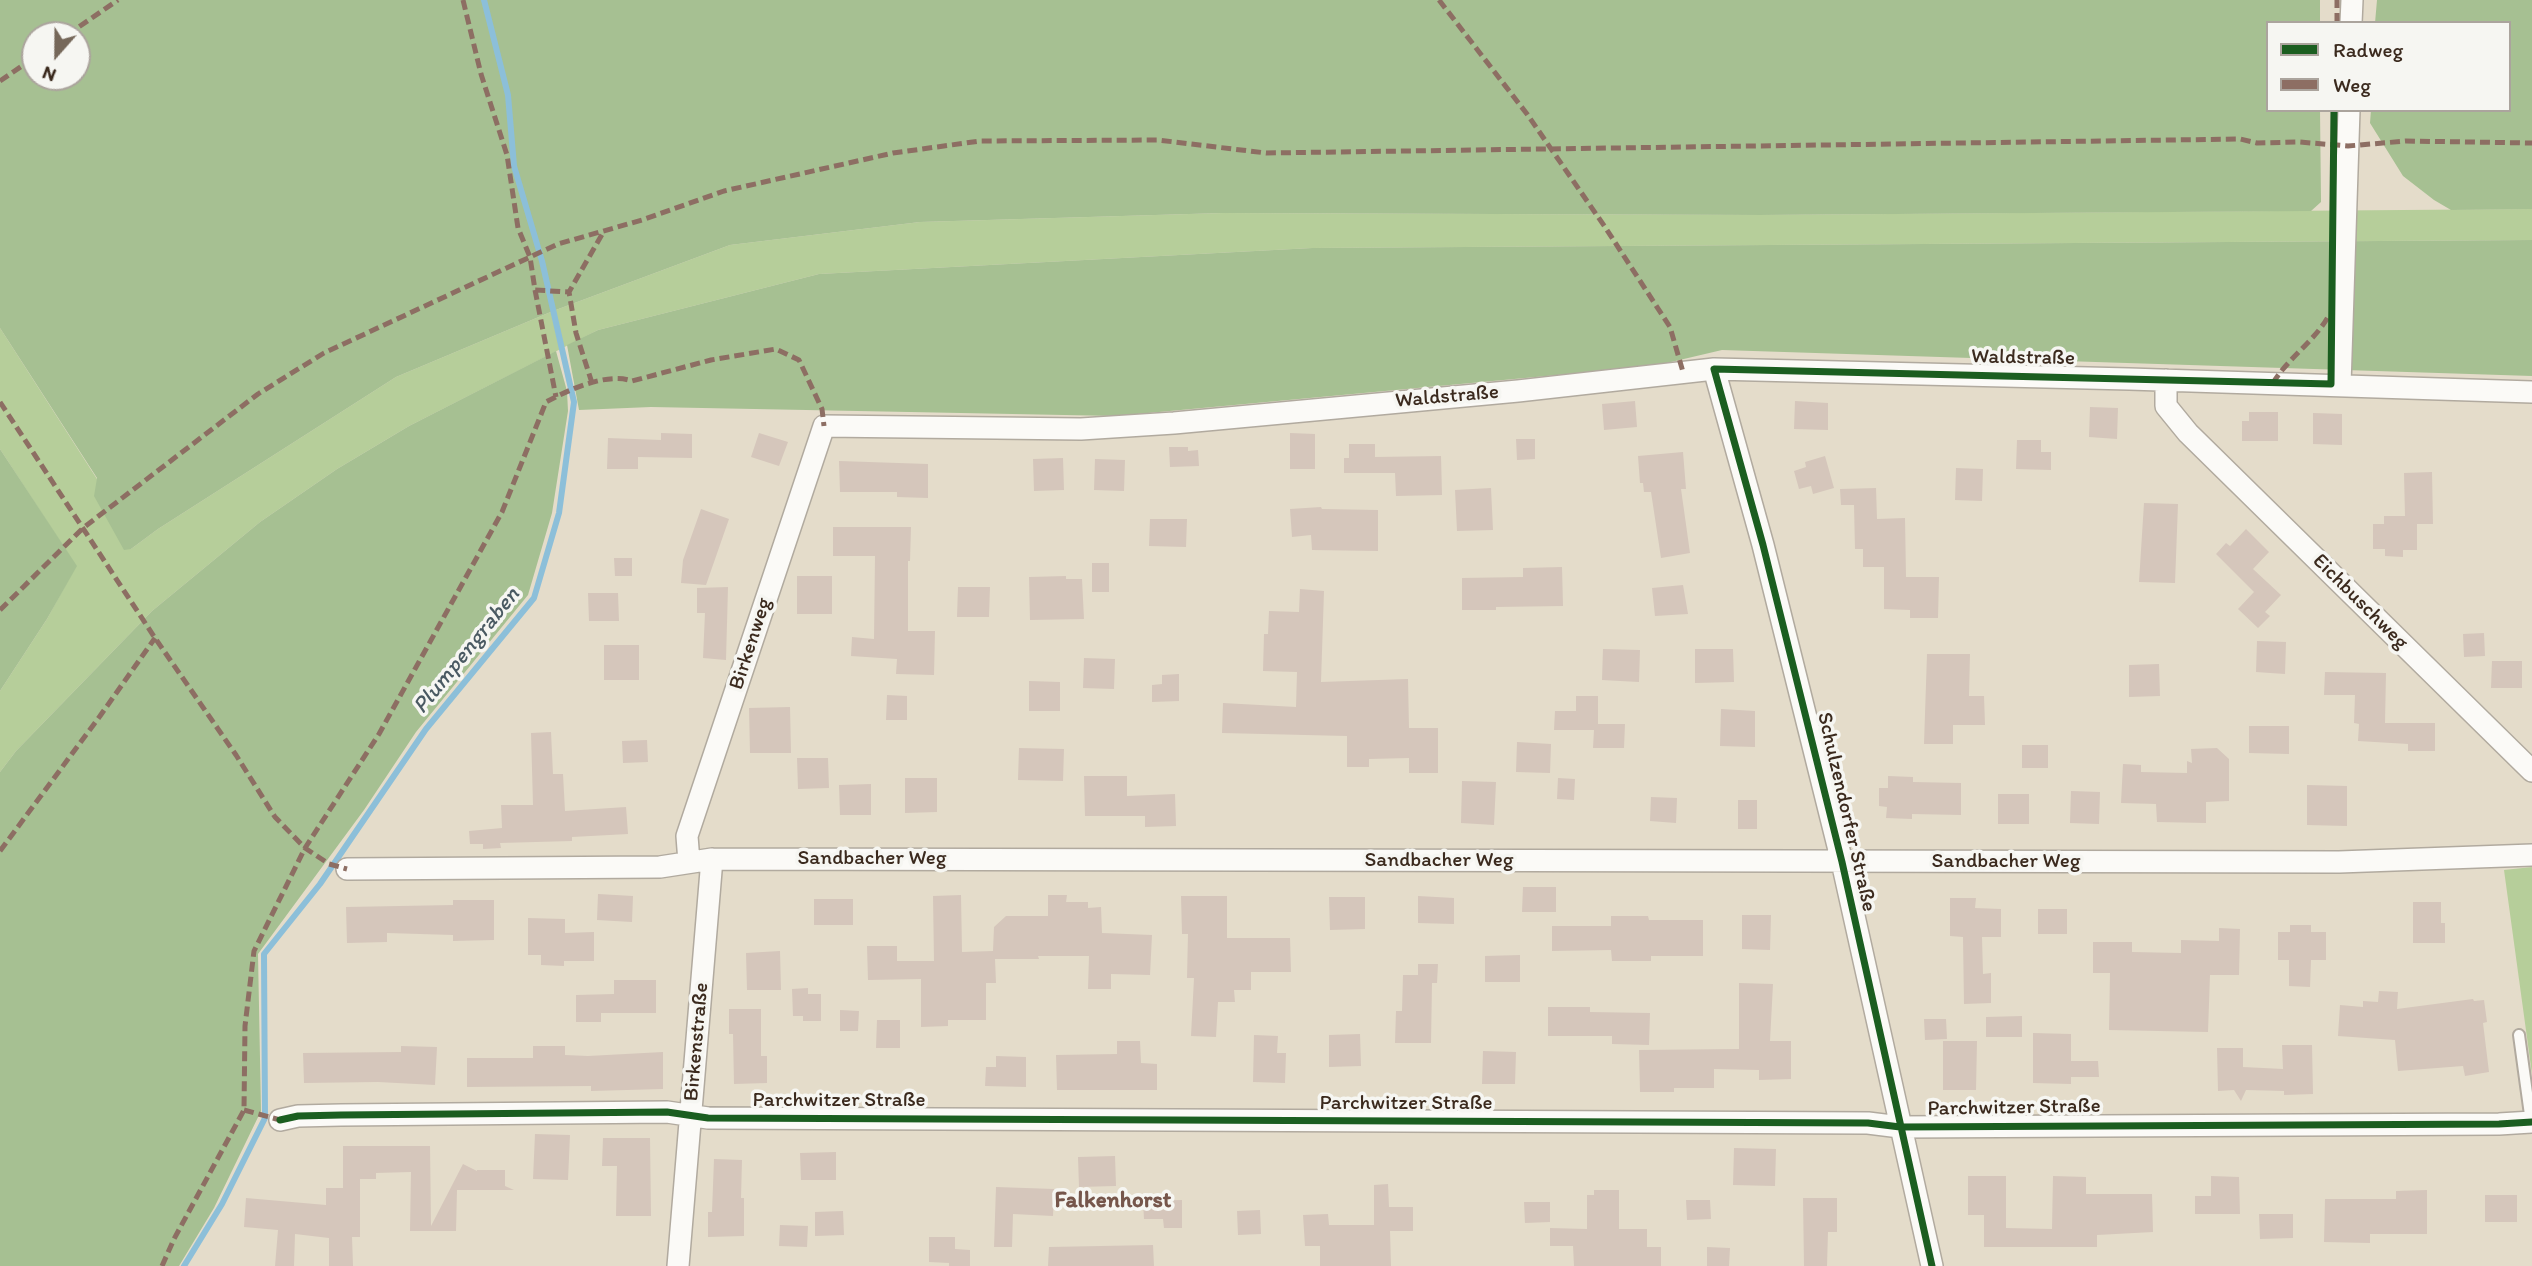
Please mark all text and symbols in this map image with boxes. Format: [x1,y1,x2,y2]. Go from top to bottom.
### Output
north arrow [21,21,91,91]
legend [2266,21,2511,112]
text: Radweg [2333,37,2403,62]
text: N [39,61,59,87]
text: Weg [2333,72,2371,97]
street label: Waldstraße [1971,344,2075,372]
street label: Waldstraße [1394,380,1500,414]
street label: Eichbuschweg [2307,549,2413,655]
water label: Plumpengraben [408,582,526,720]
street label: Birkenweg [724,595,778,693]
street label: Schulzendorfer Straße [1811,710,1881,914]
street label: Sandbacher Weg [798,846,946,872]
street label: Sandbacher Weg [1365,848,1513,874]
street label: Sandbacher Weg [1932,849,2080,875]
street label: Birkenstraße [679,982,715,1102]
street label: Parchwitzer Straße [752,1088,926,1114]
street label: Parchwitzer Straße [1319,1091,1493,1117]
street label: Parchwitzer Straße [1927,1094,2101,1122]
district label: Falkenhorst [1055,1187,1171,1215]

